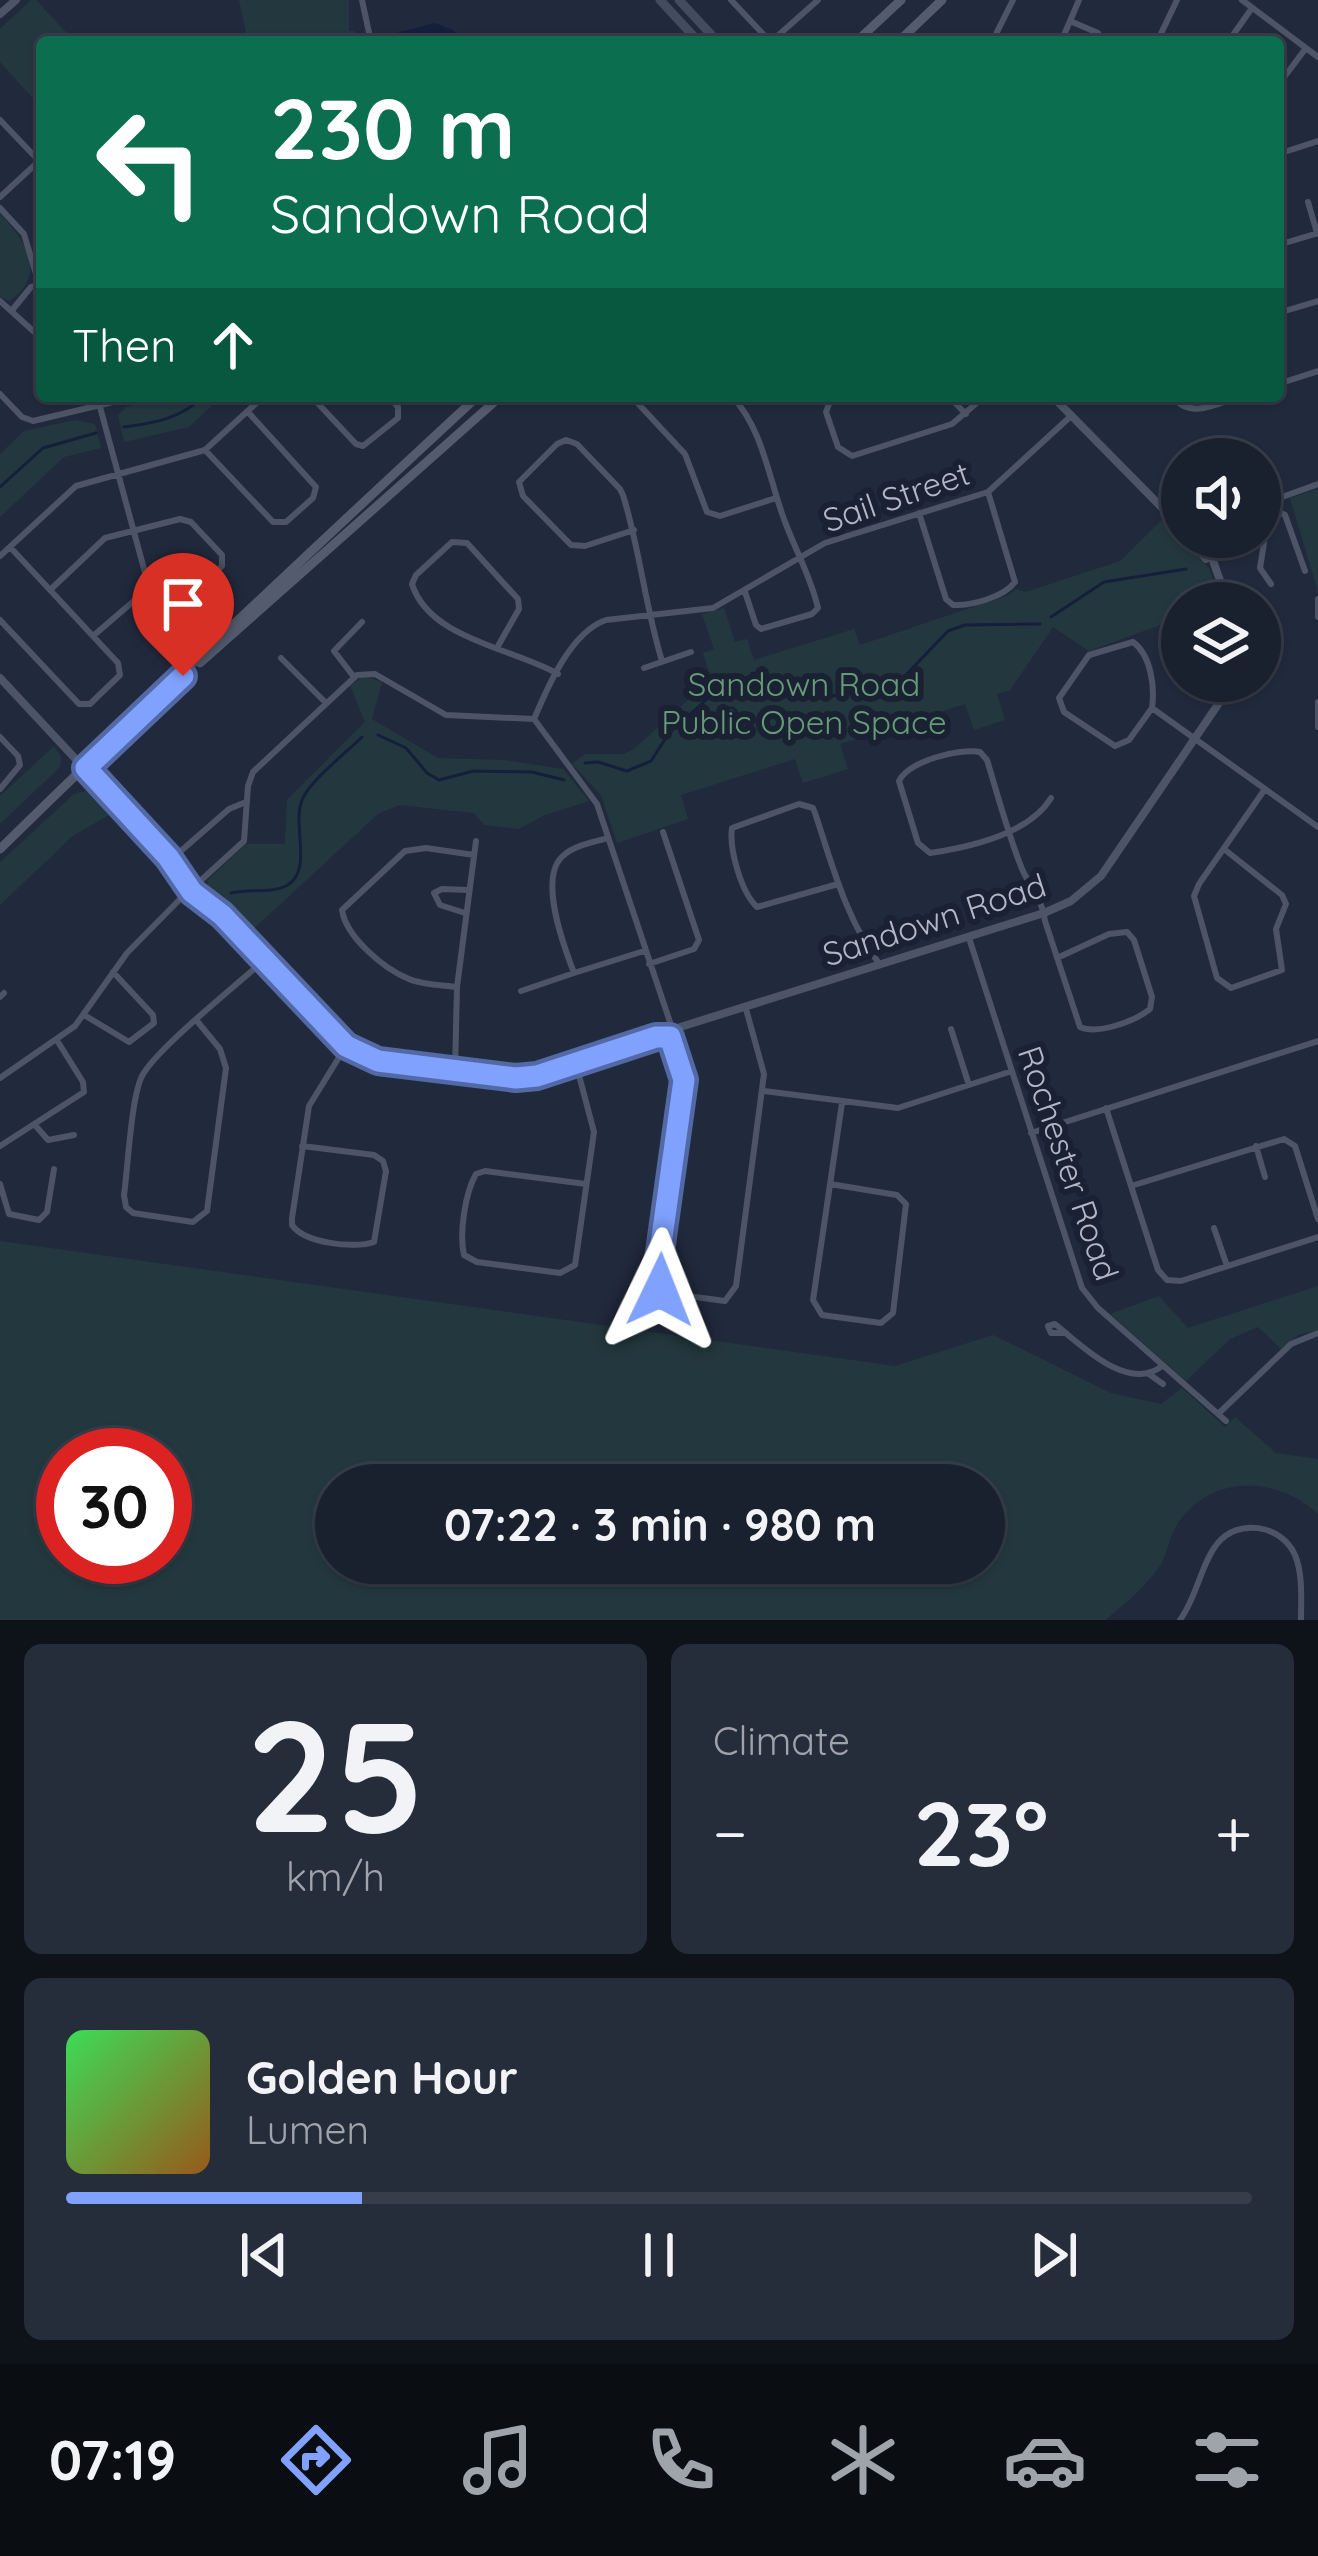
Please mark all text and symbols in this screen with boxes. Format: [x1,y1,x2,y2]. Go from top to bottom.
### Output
text: 230 m [270,75,515,180]
icon: left [72,84,228,240]
text: Sandown Road [270,179,650,247]
icon: ahead [200,312,266,378]
text: Then [72,317,176,373]
map controls [1161,438,1281,702]
button: sound [1161,438,1281,558]
street label: Sail Street [817,452,975,540]
pin [132,553,234,676]
icon: arrive [150,571,216,637]
button: layers [1161,582,1281,702]
park label: Sandown Road Public Open Space [661,663,947,742]
street label: Sandown Road [817,864,1051,974]
street label: Rochester Road [1010,1040,1128,1286]
position arrow [597,1227,723,1353]
speed limit sign: 30 [36,1428,192,1584]
text: 07:22 · 3 min · 980 m [444,1496,876,1552]
text: 25 [246,1676,425,1871]
text: Climate [713,1716,850,1765]
text: 23° [914,1776,1049,1889]
text: − [713,1791,747,1874]
text: + [1215,1791,1252,1874]
text: km/h [286,1852,385,1901]
text: Golden Hour [246,2049,518,2105]
text: Lumen [246,2105,369,2154]
icon: previous [231,2222,297,2288]
icon: pause [626,2222,692,2288]
icon: next [1021,2222,1087,2288]
icon: directions [274,2418,358,2502]
icon: music [456,2418,540,2502]
icon: phone [639,2418,723,2502]
icon: climate [821,2418,905,2502]
icon: car [1003,2418,1087,2502]
icon: filters [1185,2418,1269,2502]
text: 07:19 [49,2426,176,2494]

